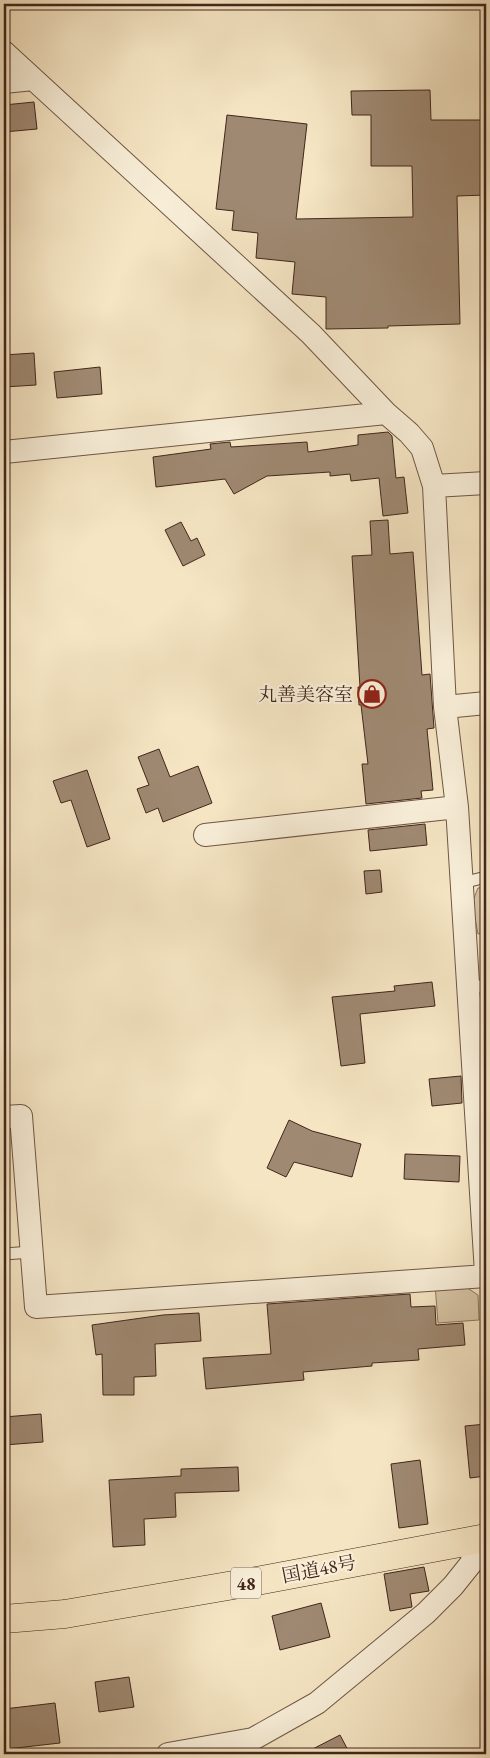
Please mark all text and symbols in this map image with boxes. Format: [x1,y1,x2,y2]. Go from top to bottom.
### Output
shop icon: 丸善美容室 [357,679,387,709]
place label: 丸善美容室 [258,682,353,707]
street label: 国道48号 [280,1550,358,1588]
road number: 48 [231,1568,261,1599]

